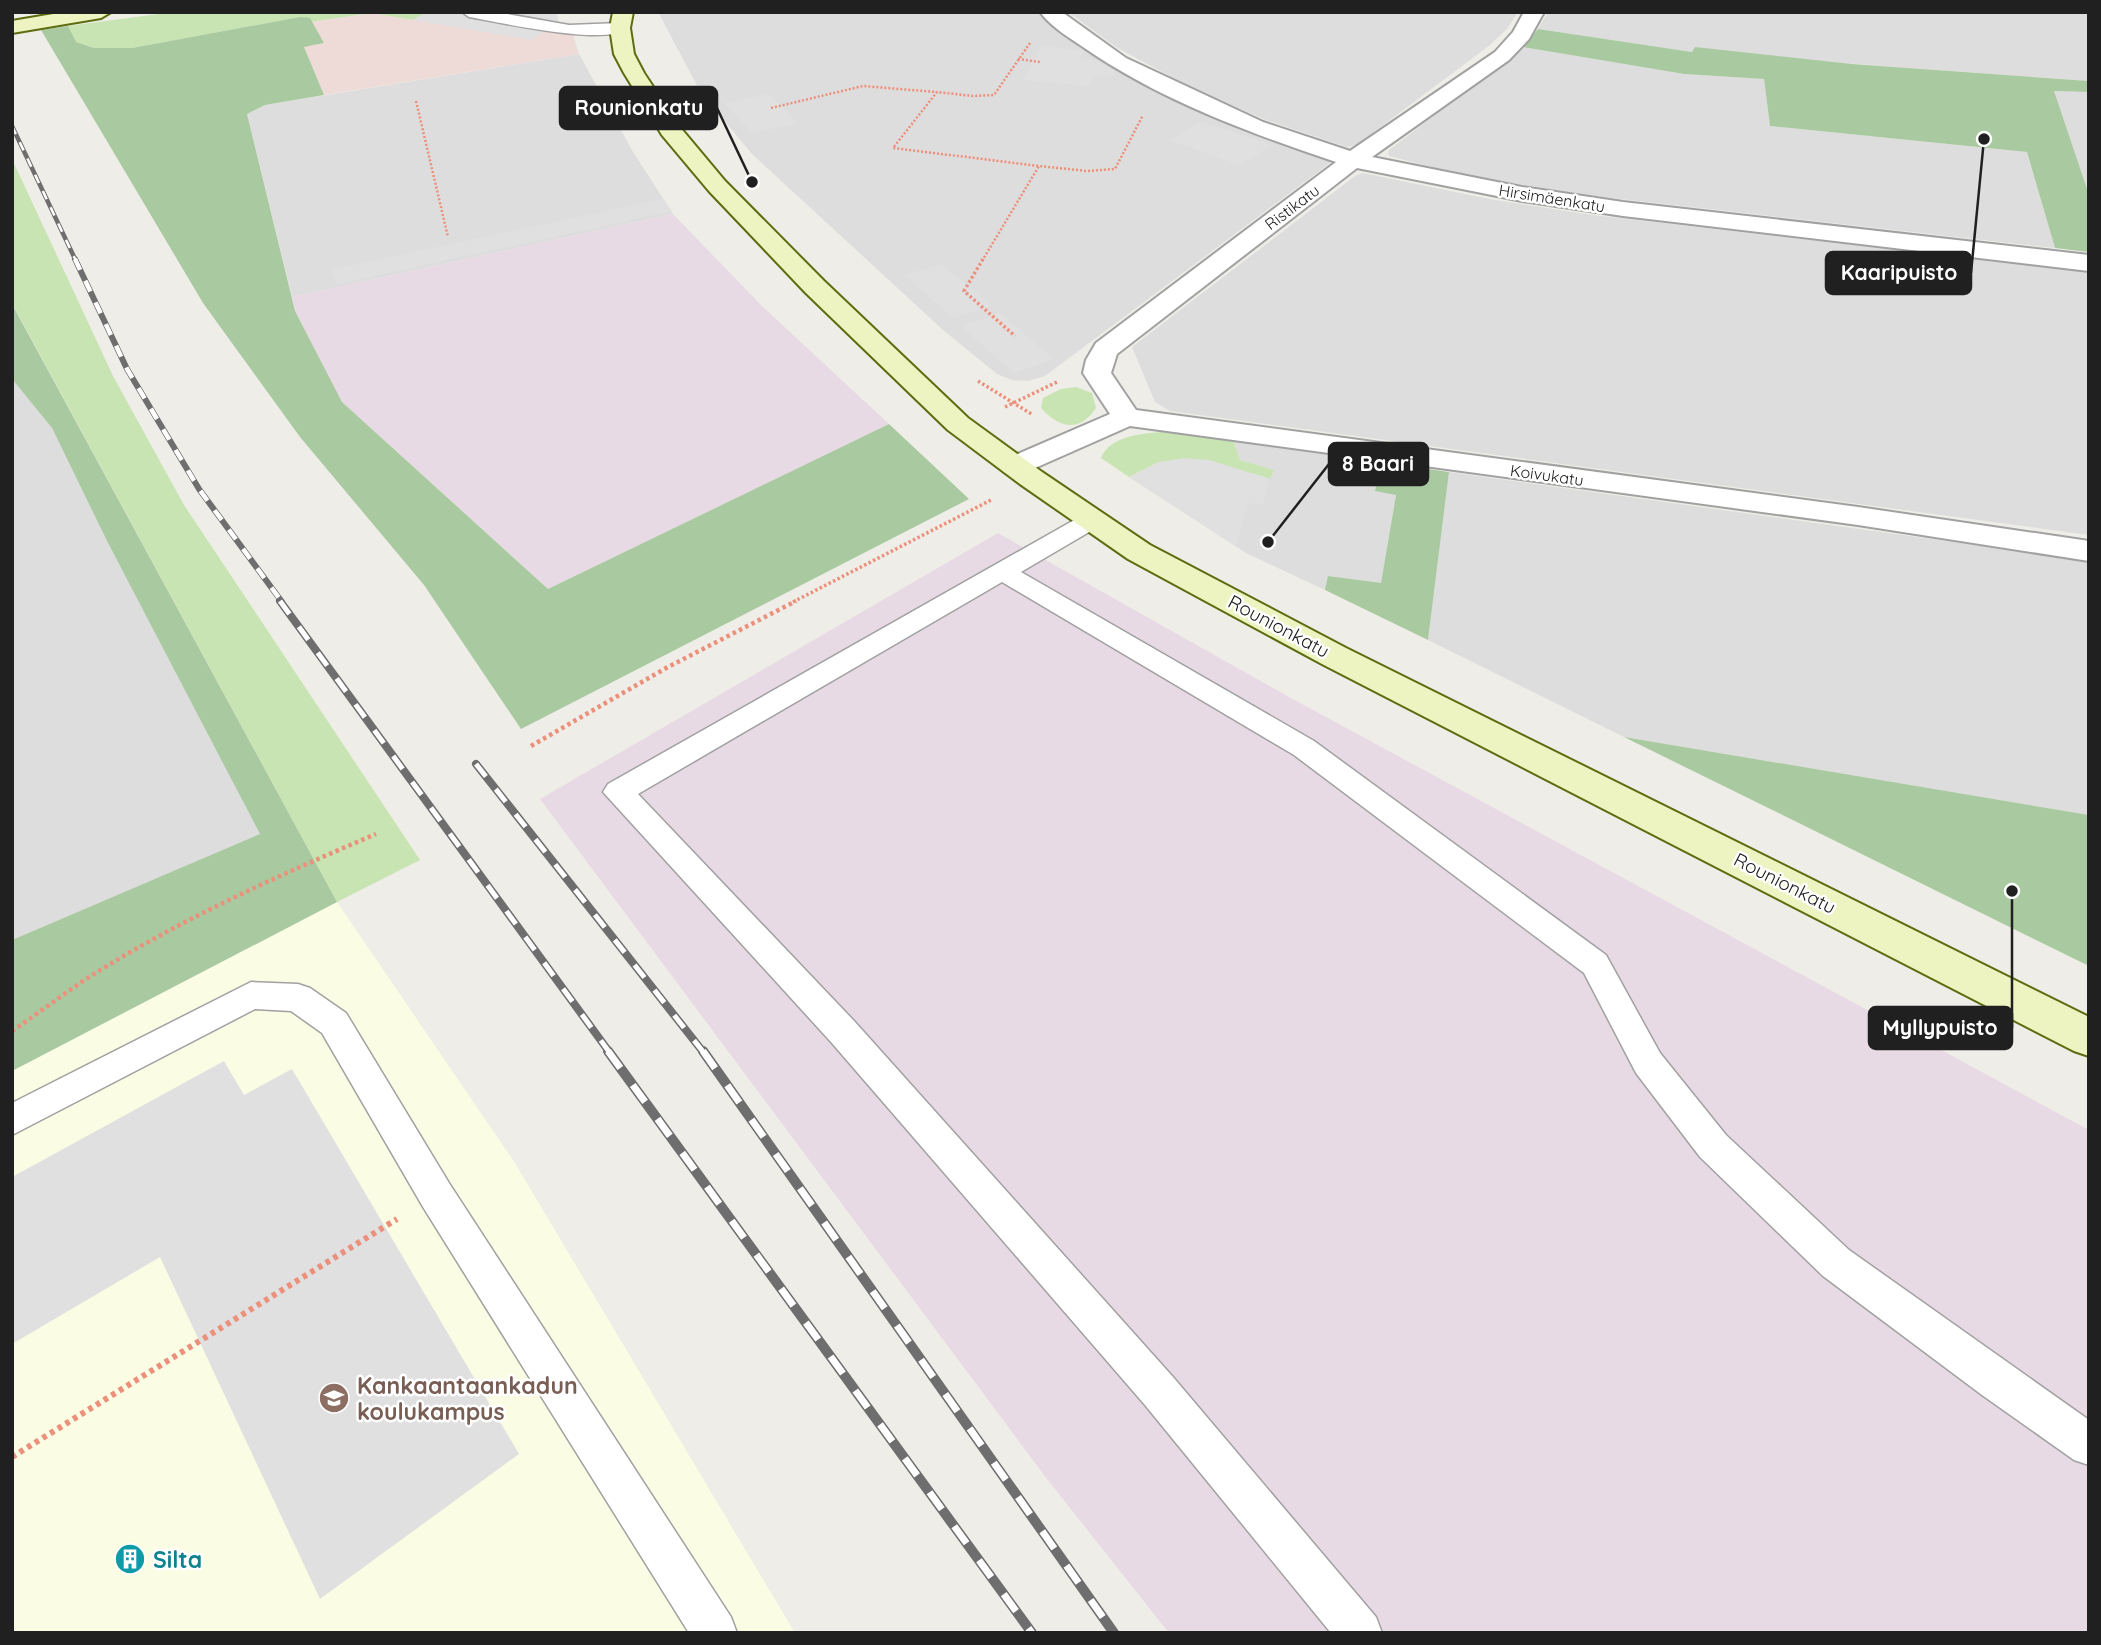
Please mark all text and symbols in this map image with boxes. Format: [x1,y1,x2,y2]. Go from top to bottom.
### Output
callout: Rounionkatu [560,87,717,129]
text: Rounionkatu [575,94,703,120]
street label: Ristikatu [1261,180,1323,234]
street label: Hirsimäenkatu [1497,180,1607,216]
callout: Kaaripuisto [1826,252,1971,294]
text: Kaaripuisto [1841,259,1957,285]
callout: 8 Baari [1329,443,1428,485]
text: 8 Baari [1342,450,1414,476]
street label: Koivukatu [1509,460,1585,490]
street label: Rounionkatu [1224,589,1334,663]
street label: Rounionkatu [1730,847,1840,919]
callout: Myllypuisto [1869,1007,2012,1049]
text: Myllypuisto [1882,1014,1998,1040]
place label: Kankaantaankadun koulukampus [357,1371,578,1426]
school or university icon: Kankaantaankadun koulukampus [317,1381,351,1415]
building icon: Silta [113,1542,147,1576]
place label: Silta [153,1545,202,1574]

